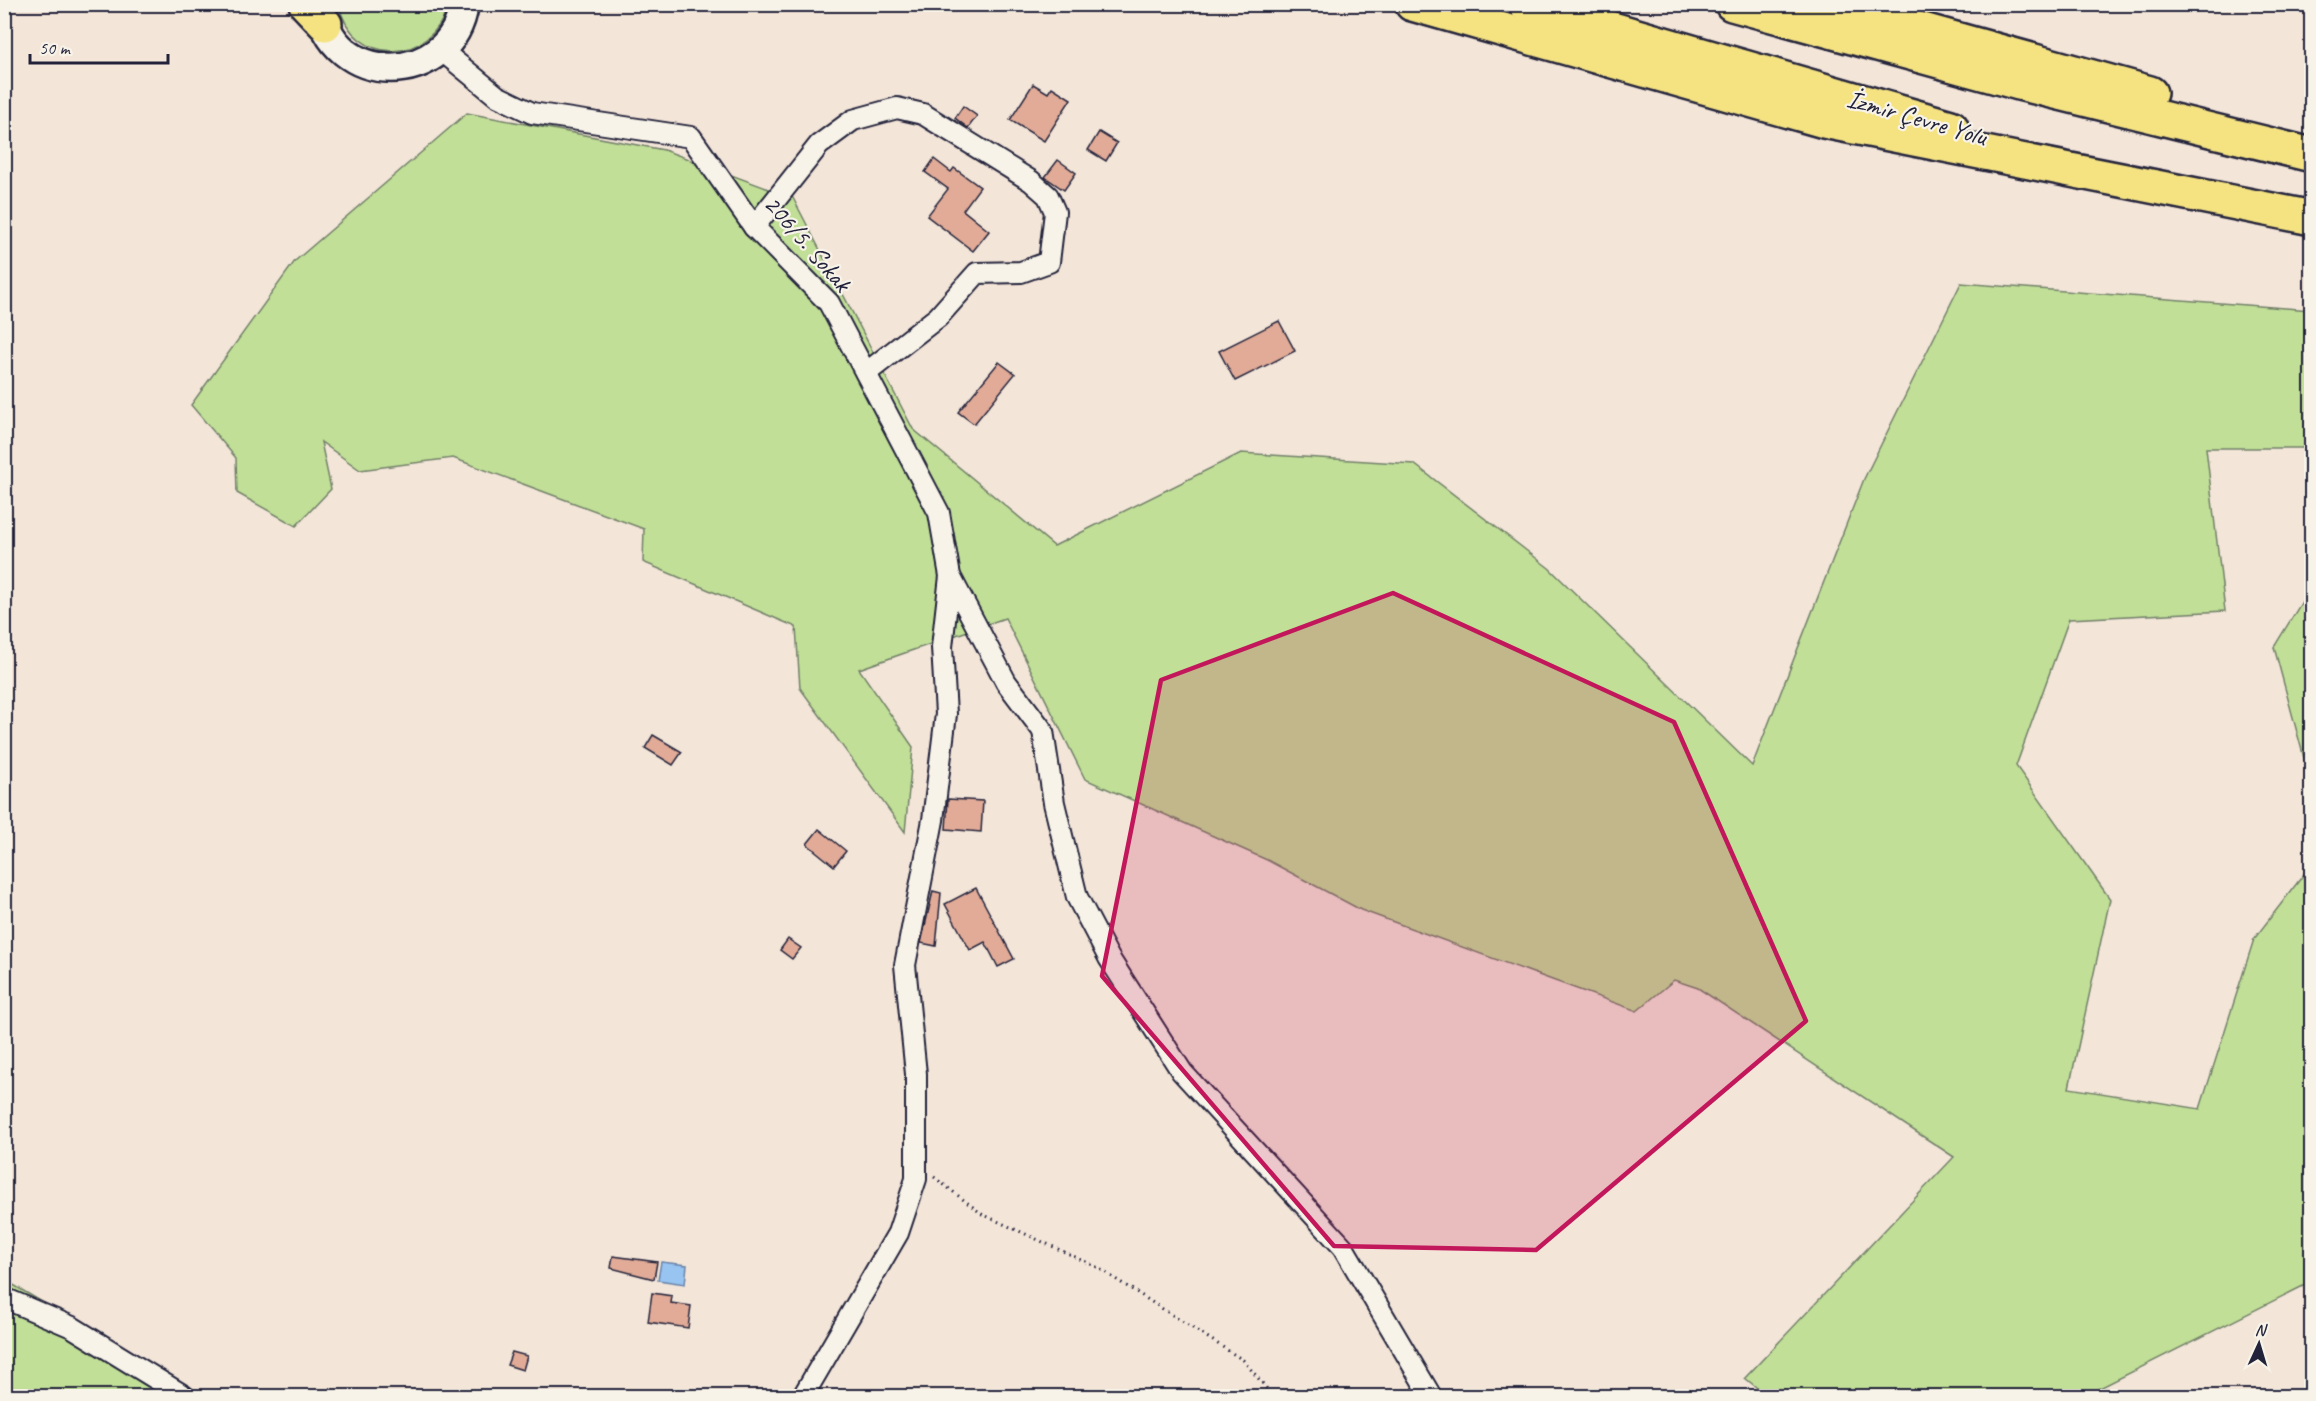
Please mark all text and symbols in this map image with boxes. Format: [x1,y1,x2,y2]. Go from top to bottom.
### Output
scale bar [30,27,168,65]
text: 50 m [39,37,72,59]
street label: İzmir Çevre Yolu [1843,82,1992,153]
street label: 206/5. Sokak [757,188,860,300]
north arrow [2229,1314,2289,1374]
text: N [2254,1320,2269,1341]

